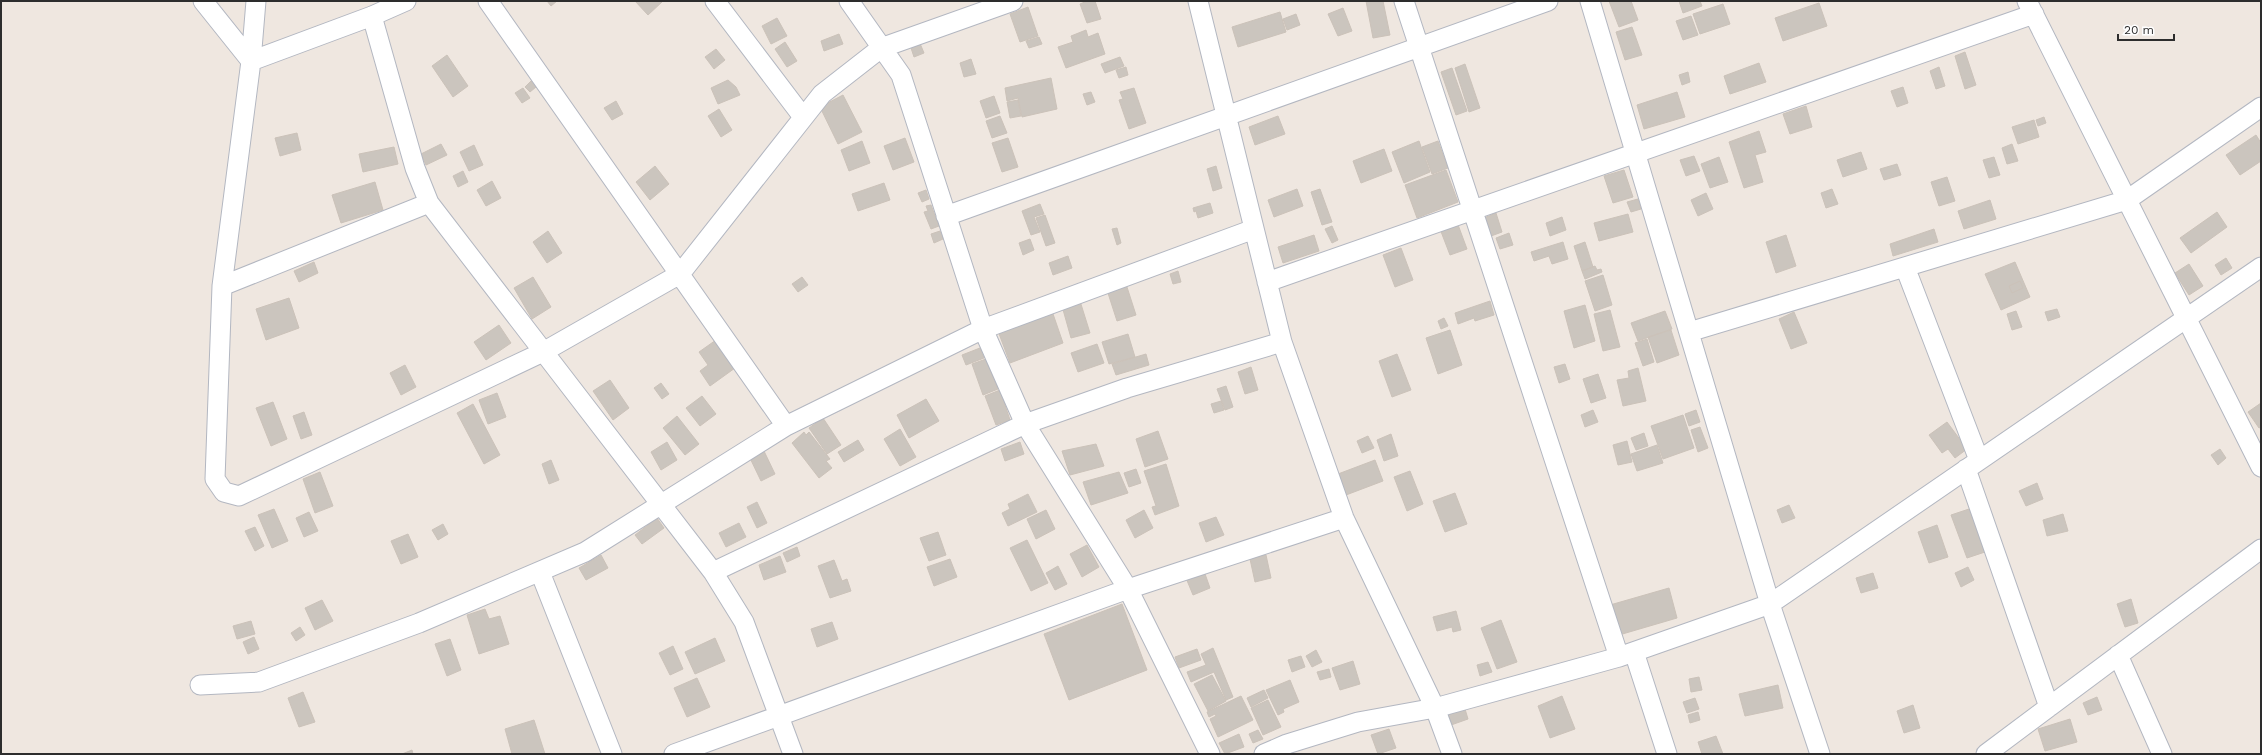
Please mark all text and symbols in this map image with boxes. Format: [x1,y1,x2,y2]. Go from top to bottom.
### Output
scale bar [2118,16,2174,42]
text: 20 m [2124,23,2154,37]

